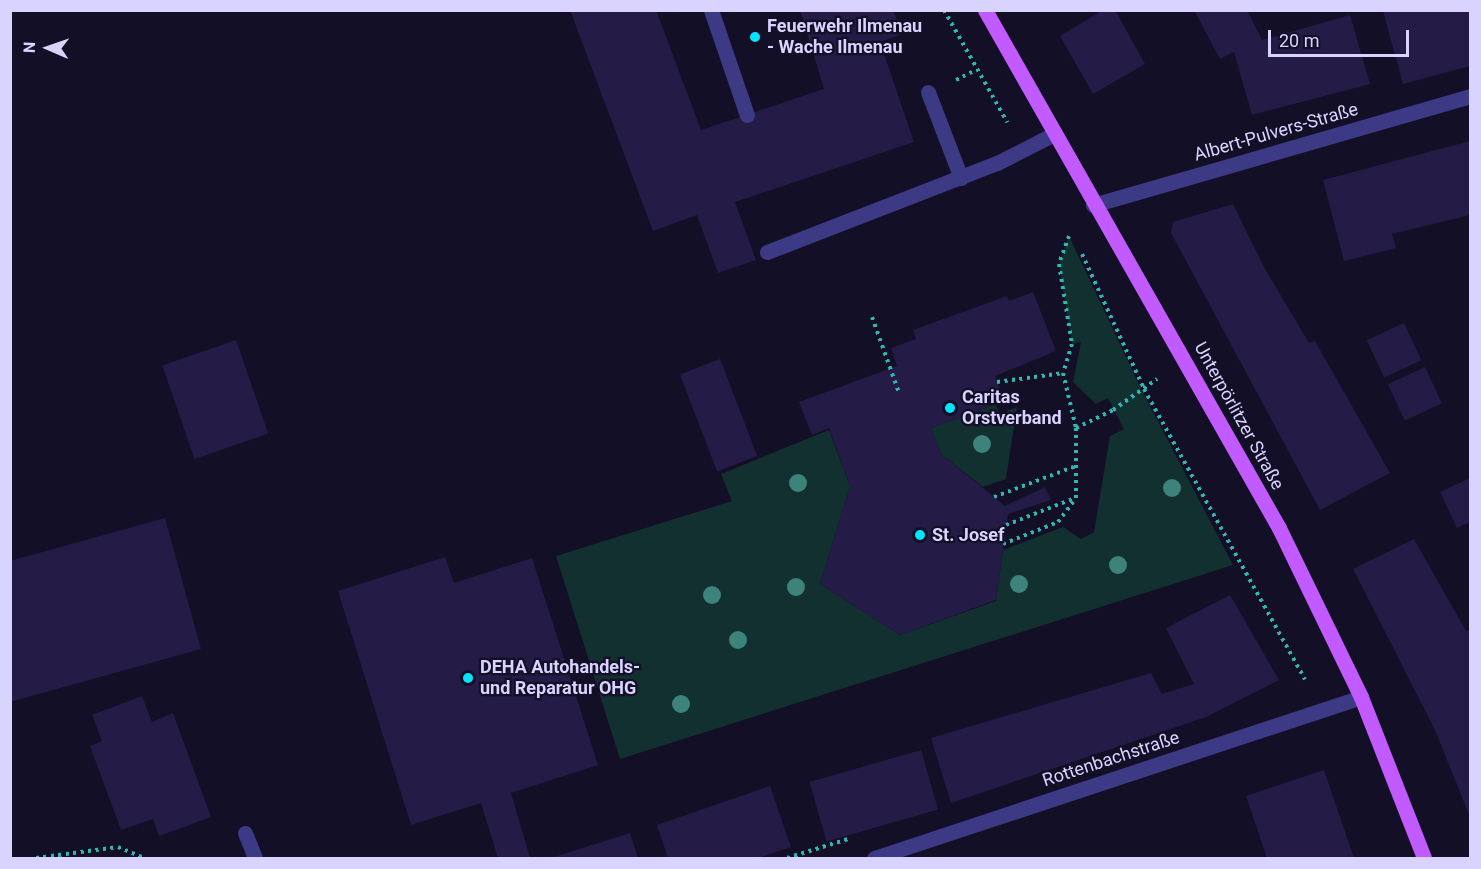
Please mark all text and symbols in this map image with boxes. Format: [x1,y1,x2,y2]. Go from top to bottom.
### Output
place label: Feuerwehr Ilmenau - Wache Ilmenau [767,16,922,58]
north arrow [18,18,78,78]
scale bar [1271,18,1412,56]
marker: Feuerwehr Ilmenau - Wache Ilmenau [748,30,762,44]
text: 20 m [1279,30,1319,51]
text: N [20,41,39,53]
street label: Albert-Pulvers-Straße [1191,98,1361,166]
street label: Unterpörlitzer Straße [1189,338,1289,494]
place label: Caritas Orstverband [962,387,1062,430]
marker: Caritas Orstverband [943,401,957,415]
place label: St. Josef [932,524,1004,546]
marker: St. Josef [913,528,927,542]
place label: DEHA Autohandels- und Reparatur OHG [480,657,640,700]
marker: DEHA Autohandels- und Reparatur OHG [461,671,475,685]
street label: Rottenbachstraße [1040,727,1182,791]

